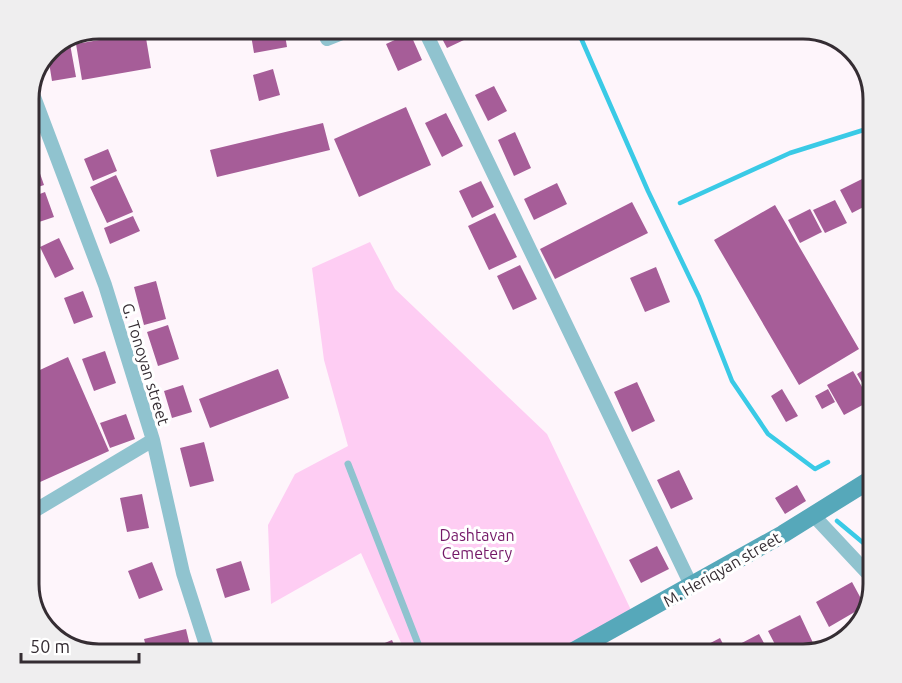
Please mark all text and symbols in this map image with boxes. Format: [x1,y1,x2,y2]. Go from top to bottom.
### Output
street label: G. Tonoyan street [119,301,173,428]
park label: Dashtavan Cemetery [439,526,515,562]
street label: M. Heriqyan street [660,528,785,610]
scale bar [21,626,140,664]
text: 50 m [30,636,70,656]

